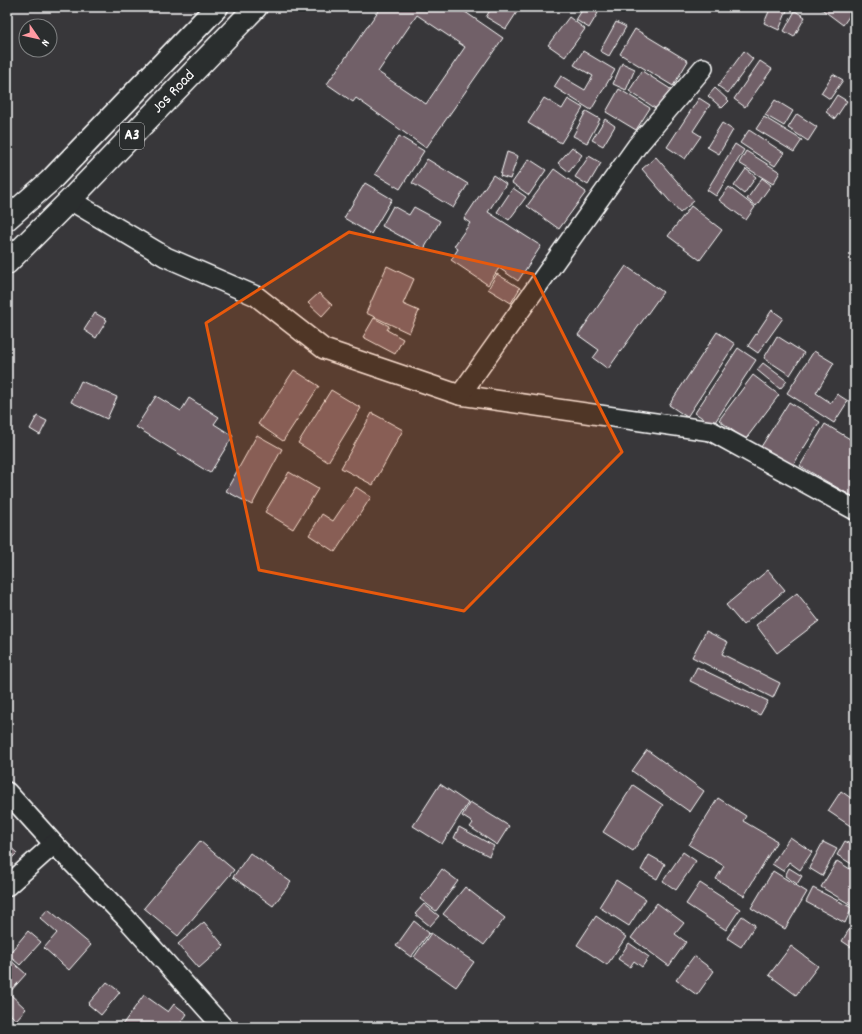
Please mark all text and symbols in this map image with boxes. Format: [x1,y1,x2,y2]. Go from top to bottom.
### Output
north arrow [18,18,58,58]
text: N [36,36,53,50]
street label: Jos Road [147,65,201,119]
road number: A3 [120,123,144,149]

